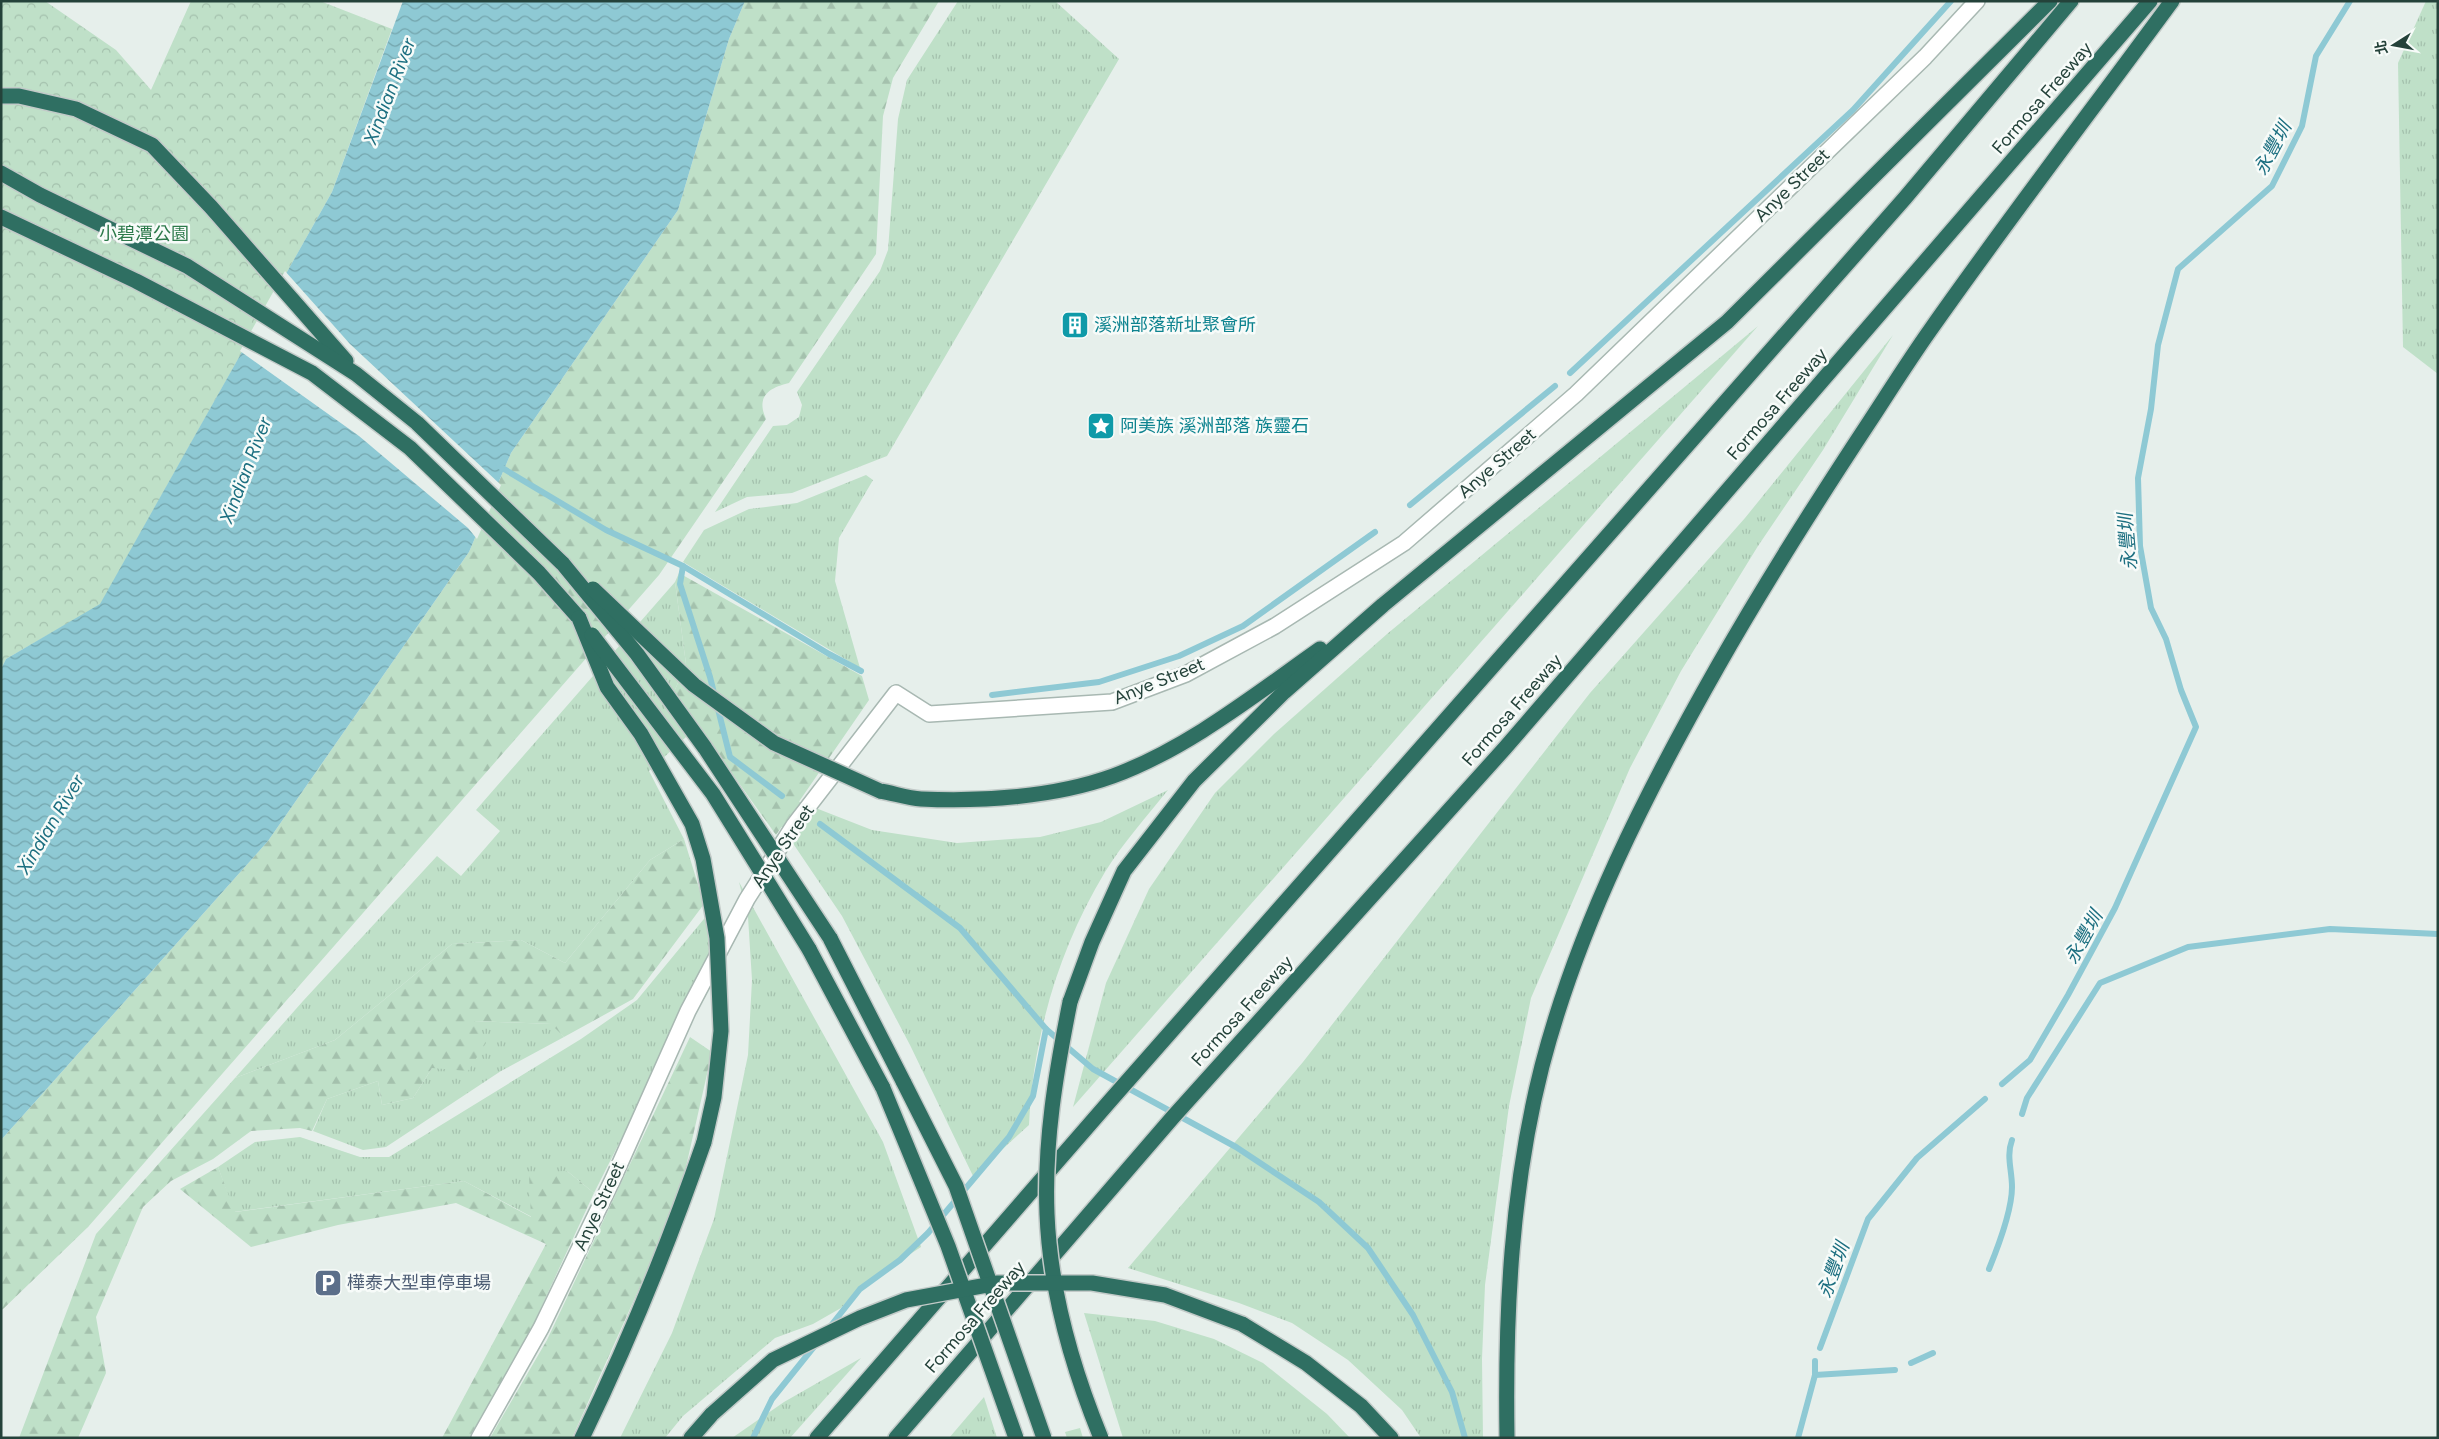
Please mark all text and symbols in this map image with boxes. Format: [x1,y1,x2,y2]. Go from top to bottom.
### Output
north arrow [2369,20,2419,70]
water label: Xindian River [358,34,420,148]
street label: Formosa Freeway [1987,37,2097,159]
text: 北 [2372,39,2391,56]
water label: 永豐圳 [2249,115,2297,179]
street label: Anye Street [1750,144,1834,226]
park label: 小碧潭公園 [99,223,189,245]
building icon: 溪洲部落新址聚會所 [1060,310,1090,340]
place label: 溪洲部落新址聚會所 [1094,314,1256,336]
street label: Formosa Freeway [1722,343,1832,465]
place icon: 阿美族 溪洲部落 族靈石 [1086,411,1116,441]
water label: Xindian River [214,413,276,527]
place label: 阿美族 溪洲部落 族靈石 [1120,415,1309,437]
street label: Anye Street [1454,423,1541,503]
water label: 永豐圳 [2113,510,2141,571]
street label: Formosa Freeway [1457,649,1567,771]
street label: Anye Street [1110,653,1208,709]
water label: Xindian River [11,770,89,879]
street label: Anye Street [747,800,819,892]
water label: 永豐圳 [2060,904,2109,968]
street label: Formosa Freeway [1186,951,1298,1071]
street label: Anye Street [569,1158,629,1254]
water label: 永豐圳 [1813,1237,1855,1301]
street label: Formosa Freeway [920,1256,1030,1378]
parking icon: 樺泰大型車停車場 [313,1268,343,1298]
place label: 樺泰大型車停車場 [347,1272,491,1294]

